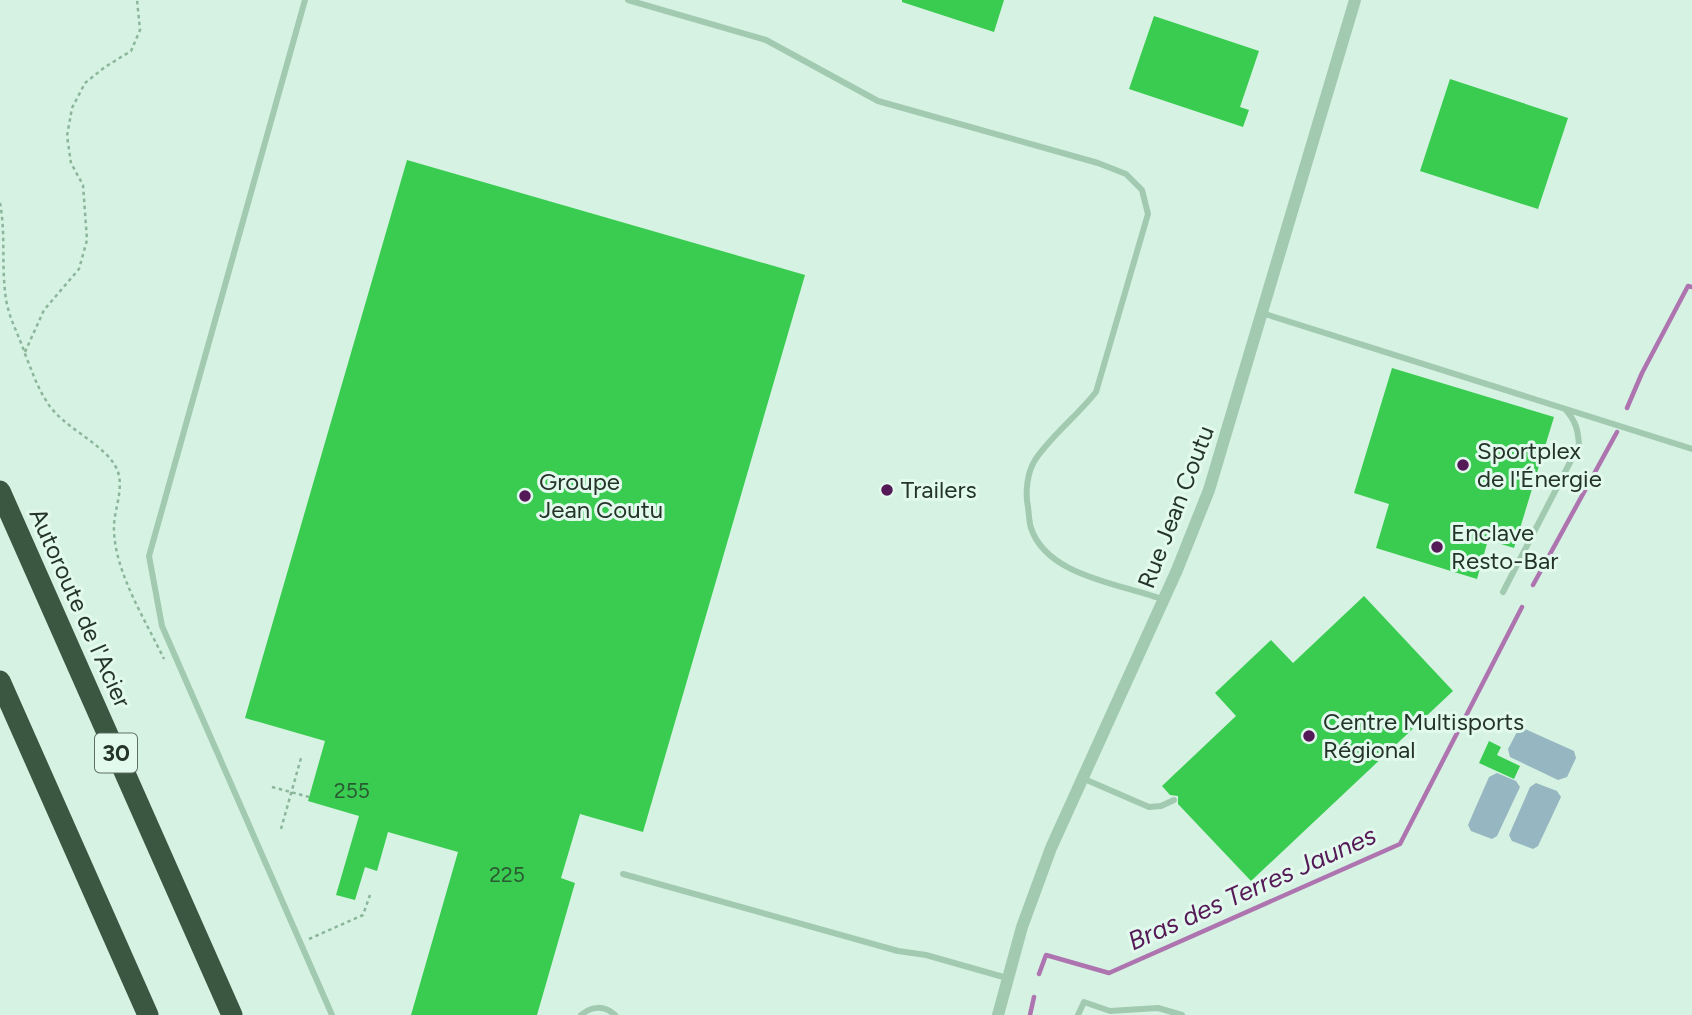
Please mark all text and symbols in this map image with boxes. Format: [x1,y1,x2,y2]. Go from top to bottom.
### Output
street label: Rue Jean Coutu [1131,422,1220,592]
place label: Sportplex de l'Énergie [1477,436,1602,493]
marker: Sportplex de l'Énergie [1455,457,1471,473]
place label: Groupe Jean Coutu [539,467,663,524]
place label: Trailers [901,475,977,504]
marker: Trailers [879,482,895,498]
marker: Groupe Jean Coutu [517,488,533,504]
street label: Autoroute de l'Acier [23,504,137,712]
place label: Enclave Resto-Bar [1451,518,1558,575]
marker: Enclave Resto-Bar [1429,539,1445,555]
place label: Centre Multisports Régional [1323,707,1524,764]
marker: Centre Multisports Régional [1301,728,1317,744]
road number: 30 [95,734,137,772]
house number: 255 [334,778,370,803]
water label: Bras des Terres Jaunes [1123,819,1381,957]
house number: 225 [489,862,525,887]

